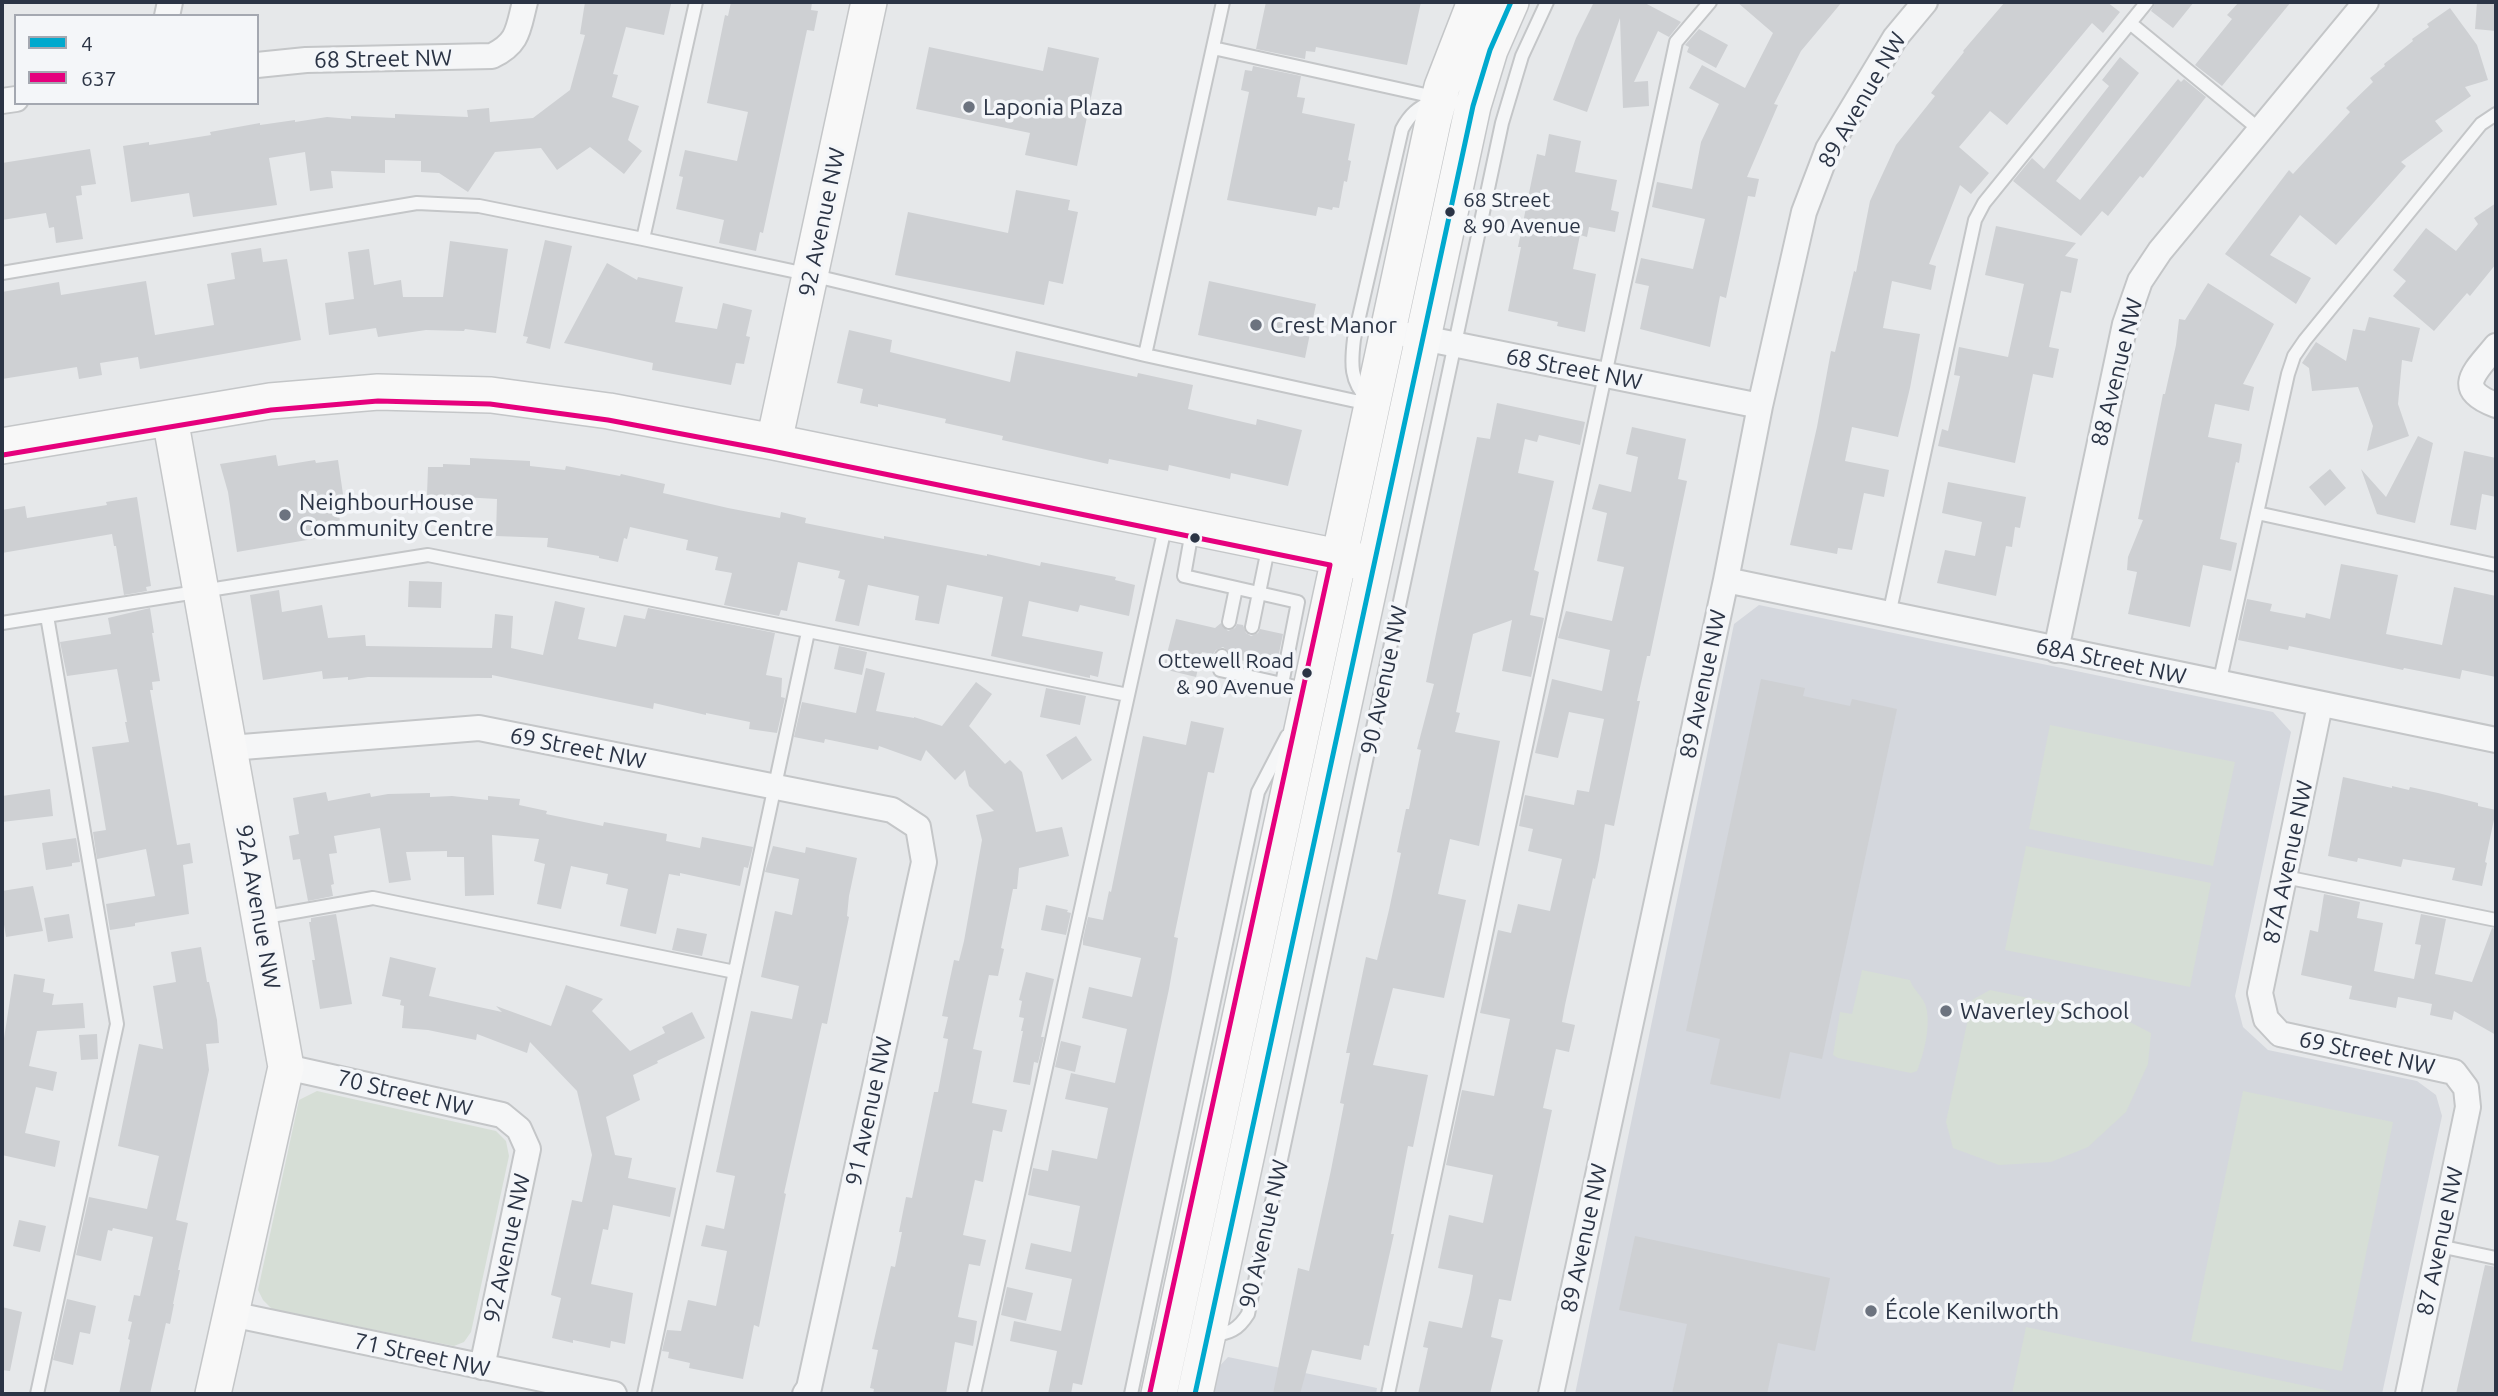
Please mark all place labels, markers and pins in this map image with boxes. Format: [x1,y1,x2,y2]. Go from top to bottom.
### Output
place label: Laponia Plaza [983,93,1123,121]
marker: Laponia Plaza [961,99,977,115]
place label: 68 Street & 90 Avenue [1463,187,1581,237]
marker: 68 Street & 90 Avenue [1443,205,1457,219]
place label: Crest Manor [1270,311,1397,339]
marker: Crest Manor [1248,317,1264,333]
place label: NeighbourHouse Community Centre [299,488,494,542]
marker: NeighbourHouse Community Centre [277,507,293,523]
unlabelled marker [1188,531,1202,545]
place label: Ottewell Road & 90 Avenue [1158,648,1294,698]
marker: Ottewell Road & 90 Avenue [1300,666,1314,680]
place label: Waverley School [1960,997,2129,1025]
marker: Waverley School [1938,1003,1954,1019]
place label: École Kenilworth [1885,1297,2059,1325]
marker: École Kenilworth [1863,1303,1879,1319]

